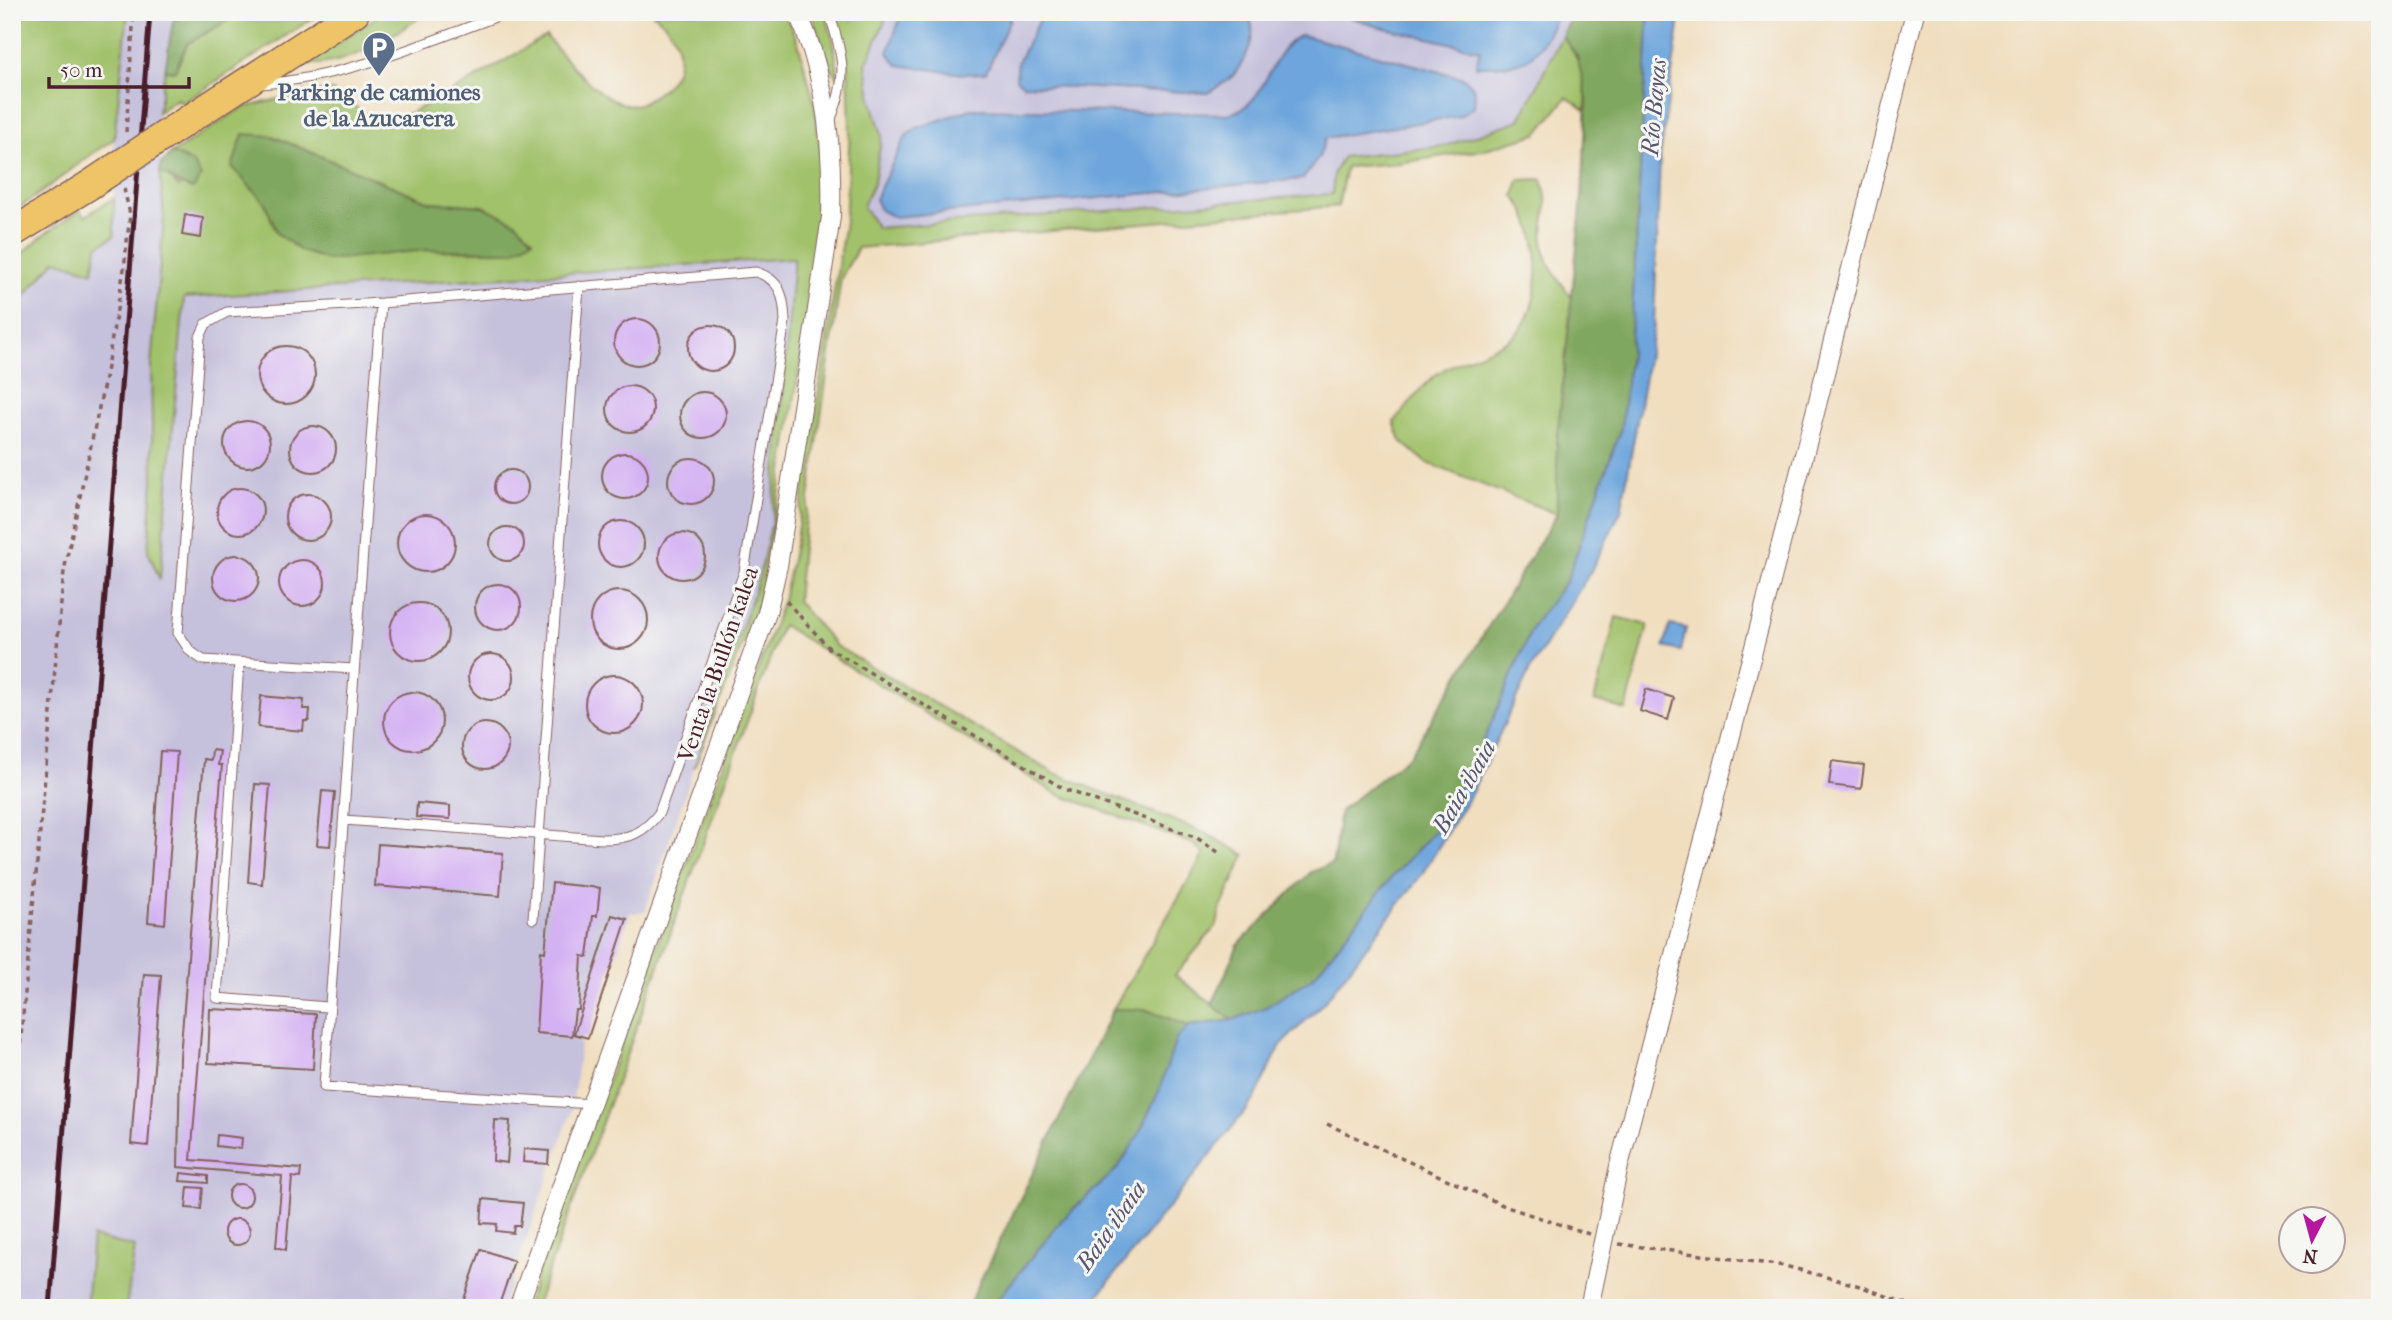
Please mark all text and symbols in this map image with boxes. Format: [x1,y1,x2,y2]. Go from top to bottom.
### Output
parking icon: Parking de camiones de la Azucarera [360,29,398,78]
scale bar [49,46,189,90]
water label: Río Bayas [1636,57,1672,159]
text: 50 m [60,58,103,82]
place label: Parking de camiones de la Azucarera [277,79,481,132]
street label: Venta la Bullón kalea [672,562,764,766]
water label: Baia ibaia [1425,735,1502,840]
water label: Baia ibaia [1069,1176,1152,1278]
north arrow [2276,1204,2346,1274]
text: N [2301,1244,2319,1268]

